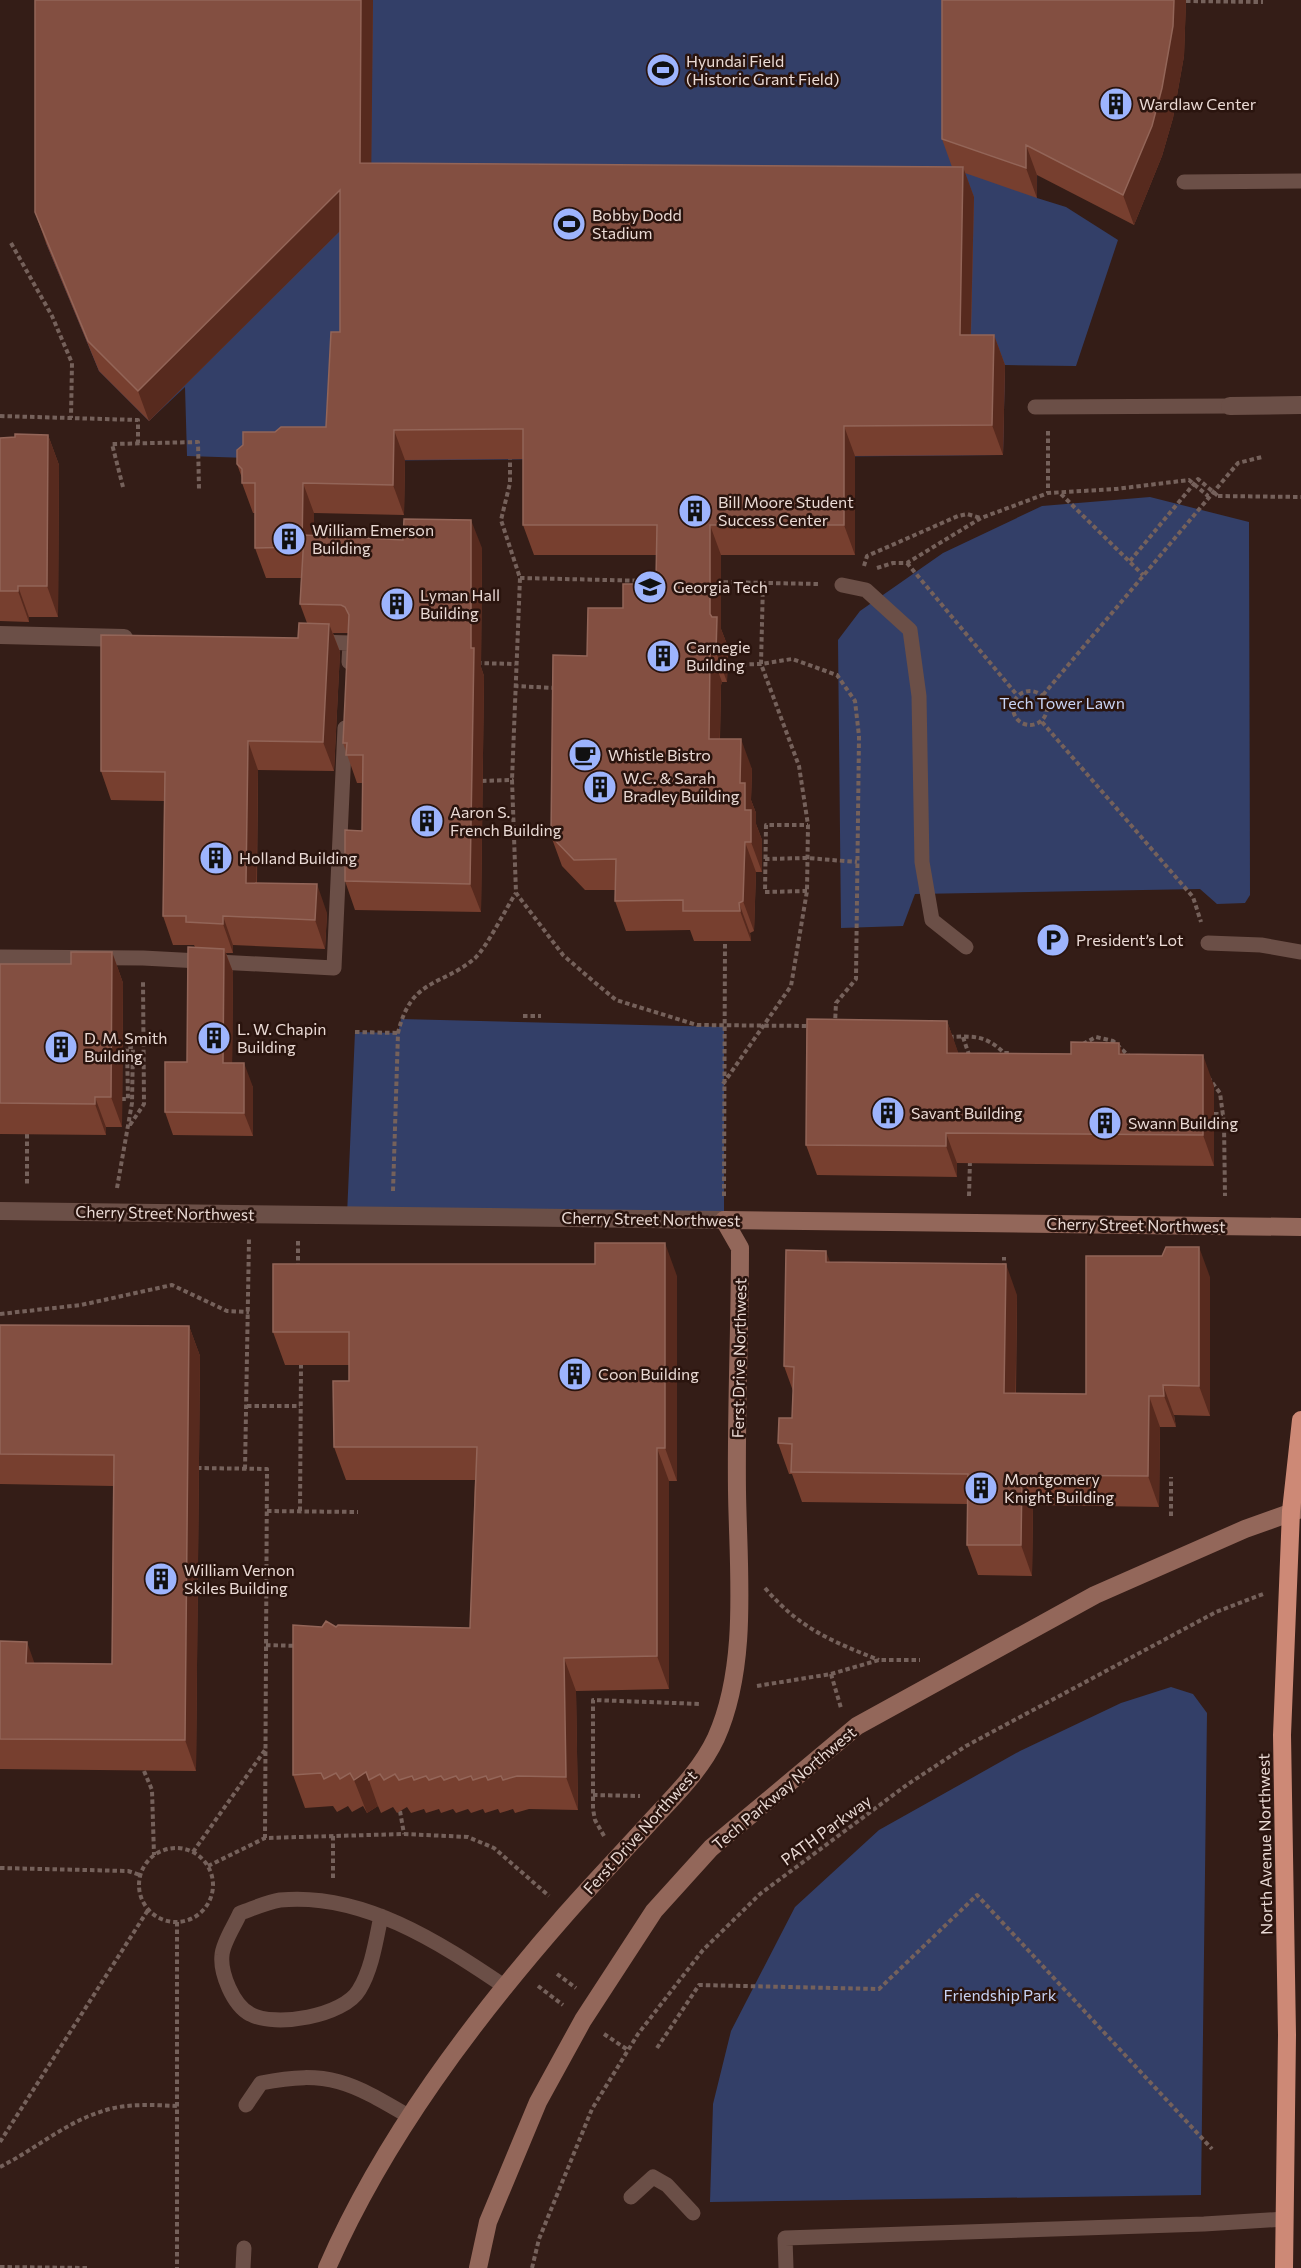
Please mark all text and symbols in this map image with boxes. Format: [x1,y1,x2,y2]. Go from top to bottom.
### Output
place label: Hyundai Field (Historic Grant Field) [686,51,839,88]
sports icon: Hyundai Field (Historic Grant Field) [645,52,681,88]
building icon: Wardlaw Center [1098,86,1134,122]
place label: Wardlaw Center [1139,94,1257,113]
place label: Bobby Dodd Stadium [592,205,682,242]
sports icon: Bobby Dodd Stadium [551,206,587,242]
place label: Bill Moore Student Success Center [718,492,854,529]
building icon: Bill Moore Student Success Center [677,493,713,529]
place label: William Emerson Building [312,520,434,557]
building icon: William Emerson Building [271,521,307,557]
school or university icon: Georgia Tech [632,569,668,605]
place label: Georgia Tech [673,577,768,596]
place label: Lyman Hall Building [420,585,500,622]
building icon: Lyman Hall Building [379,586,415,622]
place label: Carnegie Building [686,637,751,674]
building icon: Carnegie Building [645,638,681,674]
park label: Tech Tower Lawn [999,693,1125,712]
cafe icon: Whistle Bistro [567,737,603,773]
place label: Whistle Bistro [608,745,711,764]
place label: W.C. & Sarah Bradley Building [623,768,740,805]
building icon: W.C. & Sarah Bradley Building [582,769,618,805]
place label: Aaron S. French Building [450,802,562,839]
building icon: Aaron S. French Building [409,803,445,839]
building icon: Holland Building [198,840,234,876]
place label: Holland Building [239,848,357,867]
parking icon: President’s Lot [1035,922,1071,958]
place label: President’s Lot [1076,930,1184,949]
place label: L. W. Chapin Building [237,1019,326,1056]
building icon: L. W. Chapin Building [196,1020,232,1056]
place label: D. M. Smith Building [84,1028,168,1065]
building icon: D. M. Smith Building [43,1029,79,1065]
building icon: Savant Building [870,1095,906,1131]
place label: Savant Building [911,1103,1023,1122]
building icon: Swann Building [1087,1105,1123,1141]
place label: Swann Building [1128,1113,1238,1132]
street label: Cherry Street Northwest [75,1201,255,1224]
street label: Cherry Street Northwest [561,1207,741,1230]
street label: Cherry Street Northwest [1046,1213,1226,1236]
street label: Ferst Drive Northwest [728,1277,749,1438]
building icon: Coon Building [557,1356,593,1392]
place label: Coon Building [598,1364,699,1383]
place label: Montgomery Knight Building [1004,1469,1114,1506]
building icon: Montgomery Knight Building [963,1470,999,1506]
place label: William Vernon Skiles Building [184,1560,295,1597]
building icon: William Vernon Skiles Building [143,1561,179,1597]
street label: Tech Parkway Northwest [708,1722,860,1853]
street label: North Avenue Northwest [1253,1753,1276,1935]
street label: Ferst Drive Northwest [579,1765,701,1898]
street label: PATH Parkway [777,1791,874,1869]
park label: Friendship Park [944,1985,1057,2004]

